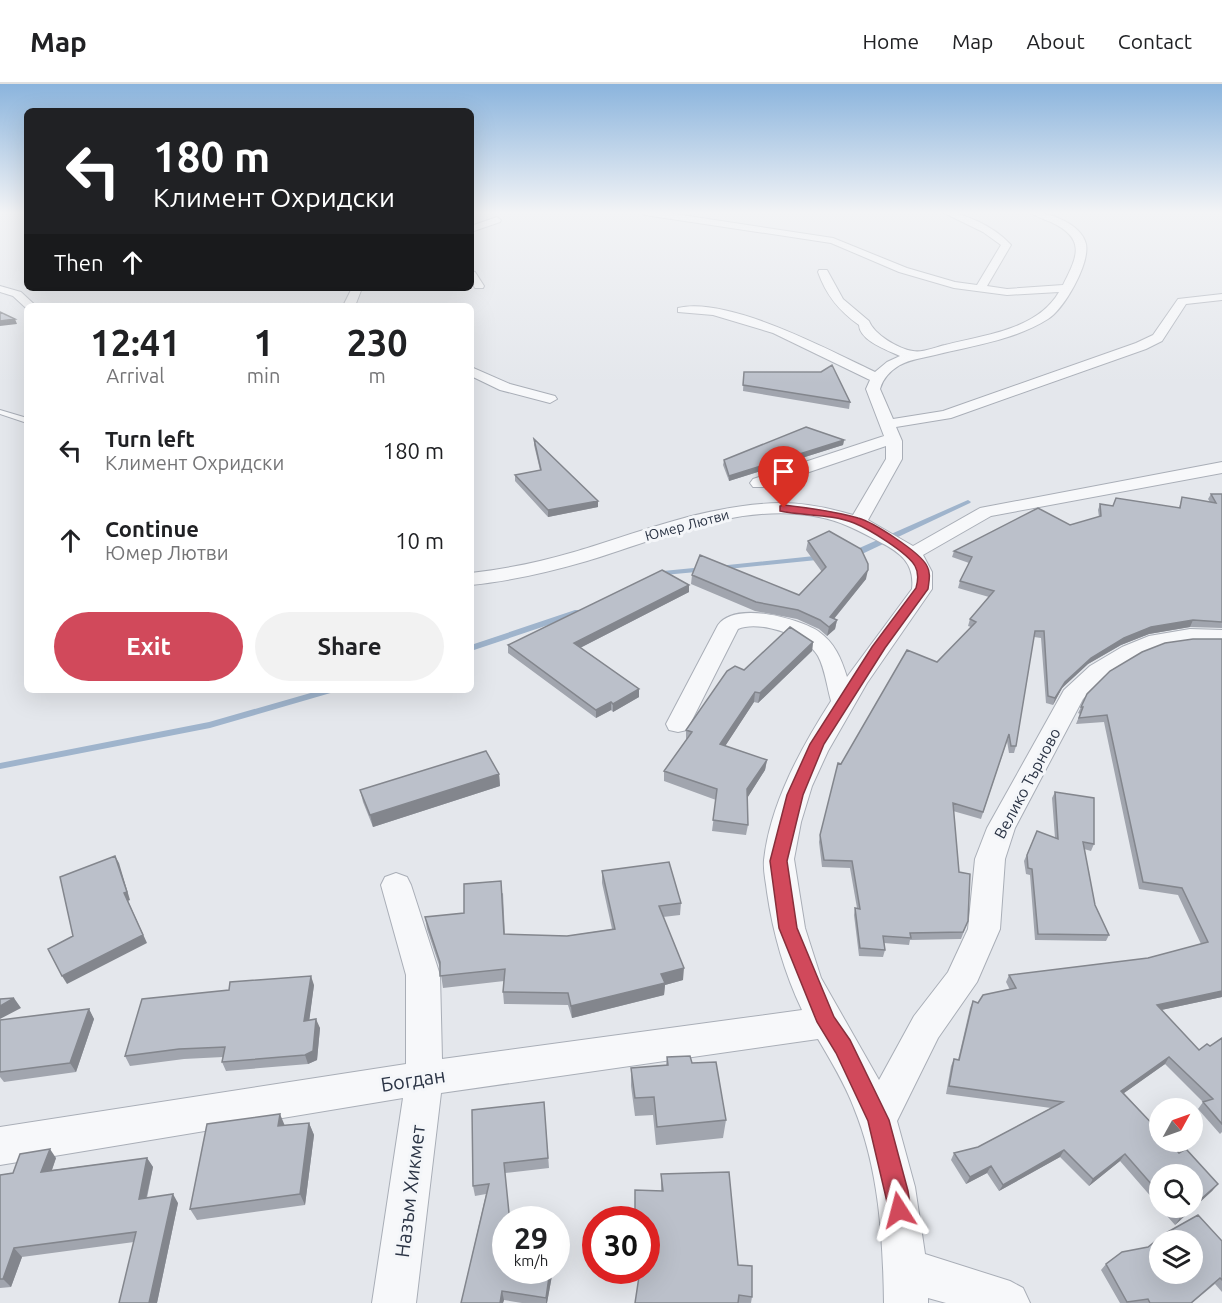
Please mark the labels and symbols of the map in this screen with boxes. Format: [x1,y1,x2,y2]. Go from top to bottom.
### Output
pin [758,446,809,508]
street label: Юмер Лютви [643,506,731,544]
street label: Велико Търново [990,725,1064,841]
street label: Богдан [379,1063,447,1096]
north arrow [1149,1098,1203,1152]
street label: Назъм Хикмет [390,1123,429,1259]
position arrow [867,1178,931,1242]
speed limit sign: 30 [582,1206,660,1284]

